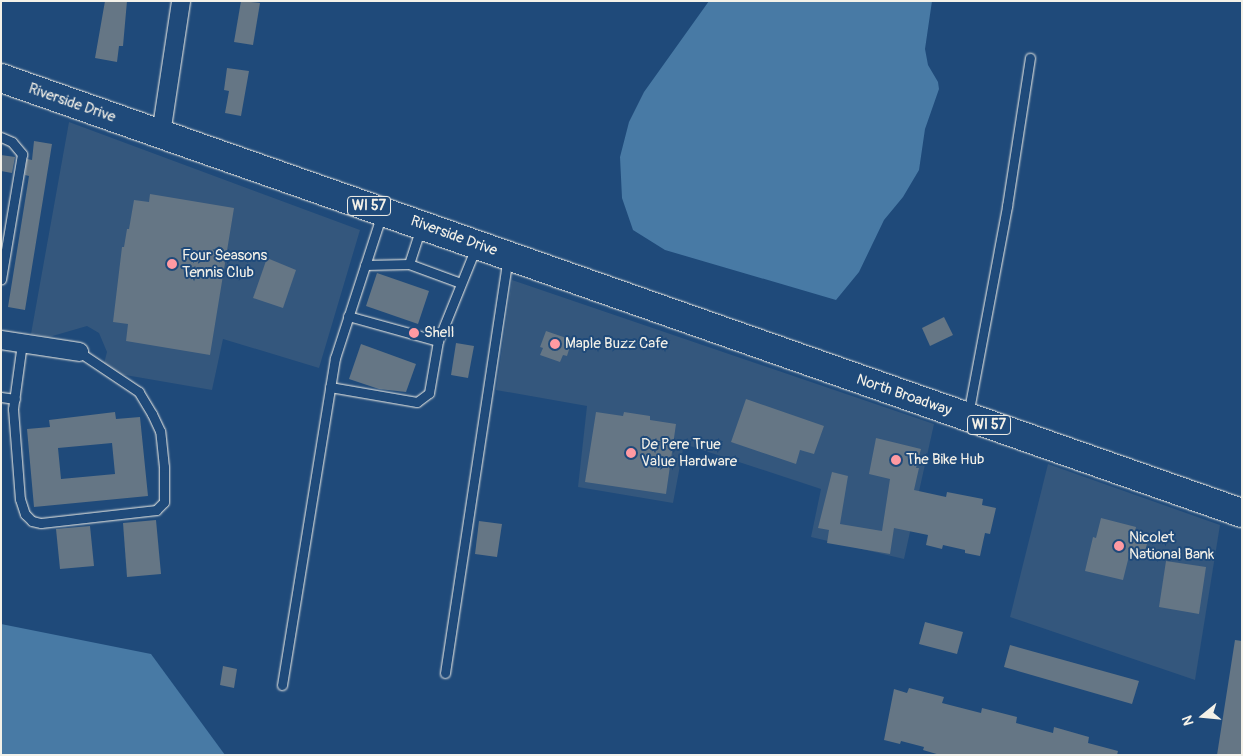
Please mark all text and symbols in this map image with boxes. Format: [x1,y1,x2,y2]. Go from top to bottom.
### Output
street label: Riverside Drive [26,80,118,126]
road number: WI 57 [346,195,392,218]
street label: Riverside Drive [408,212,500,260]
place label: Four Seasons Tennis Club [182,246,267,281]
marker: Four Seasons Tennis Club [166,258,178,270]
place label: Shell [424,324,454,342]
marker: Shell [408,327,420,339]
place label: Maple Buzz Cafe [565,335,668,353]
marker: Maple Buzz Cafe [549,338,561,350]
street label: North Broadway [854,370,954,420]
road number: WI 57 [966,414,1012,436]
place label: De Pere True Value Hardware [641,435,737,470]
marker: De Pere True Value Hardware [625,447,637,459]
place label: The Bike Hub [906,451,984,469]
marker: The Bike Hub [890,454,902,466]
place label: Nicolet National Bank [1129,528,1214,563]
marker: Nicolet National Bank [1113,540,1125,552]
north arrow [1178,691,1228,741]
text: N [1179,714,1198,728]

